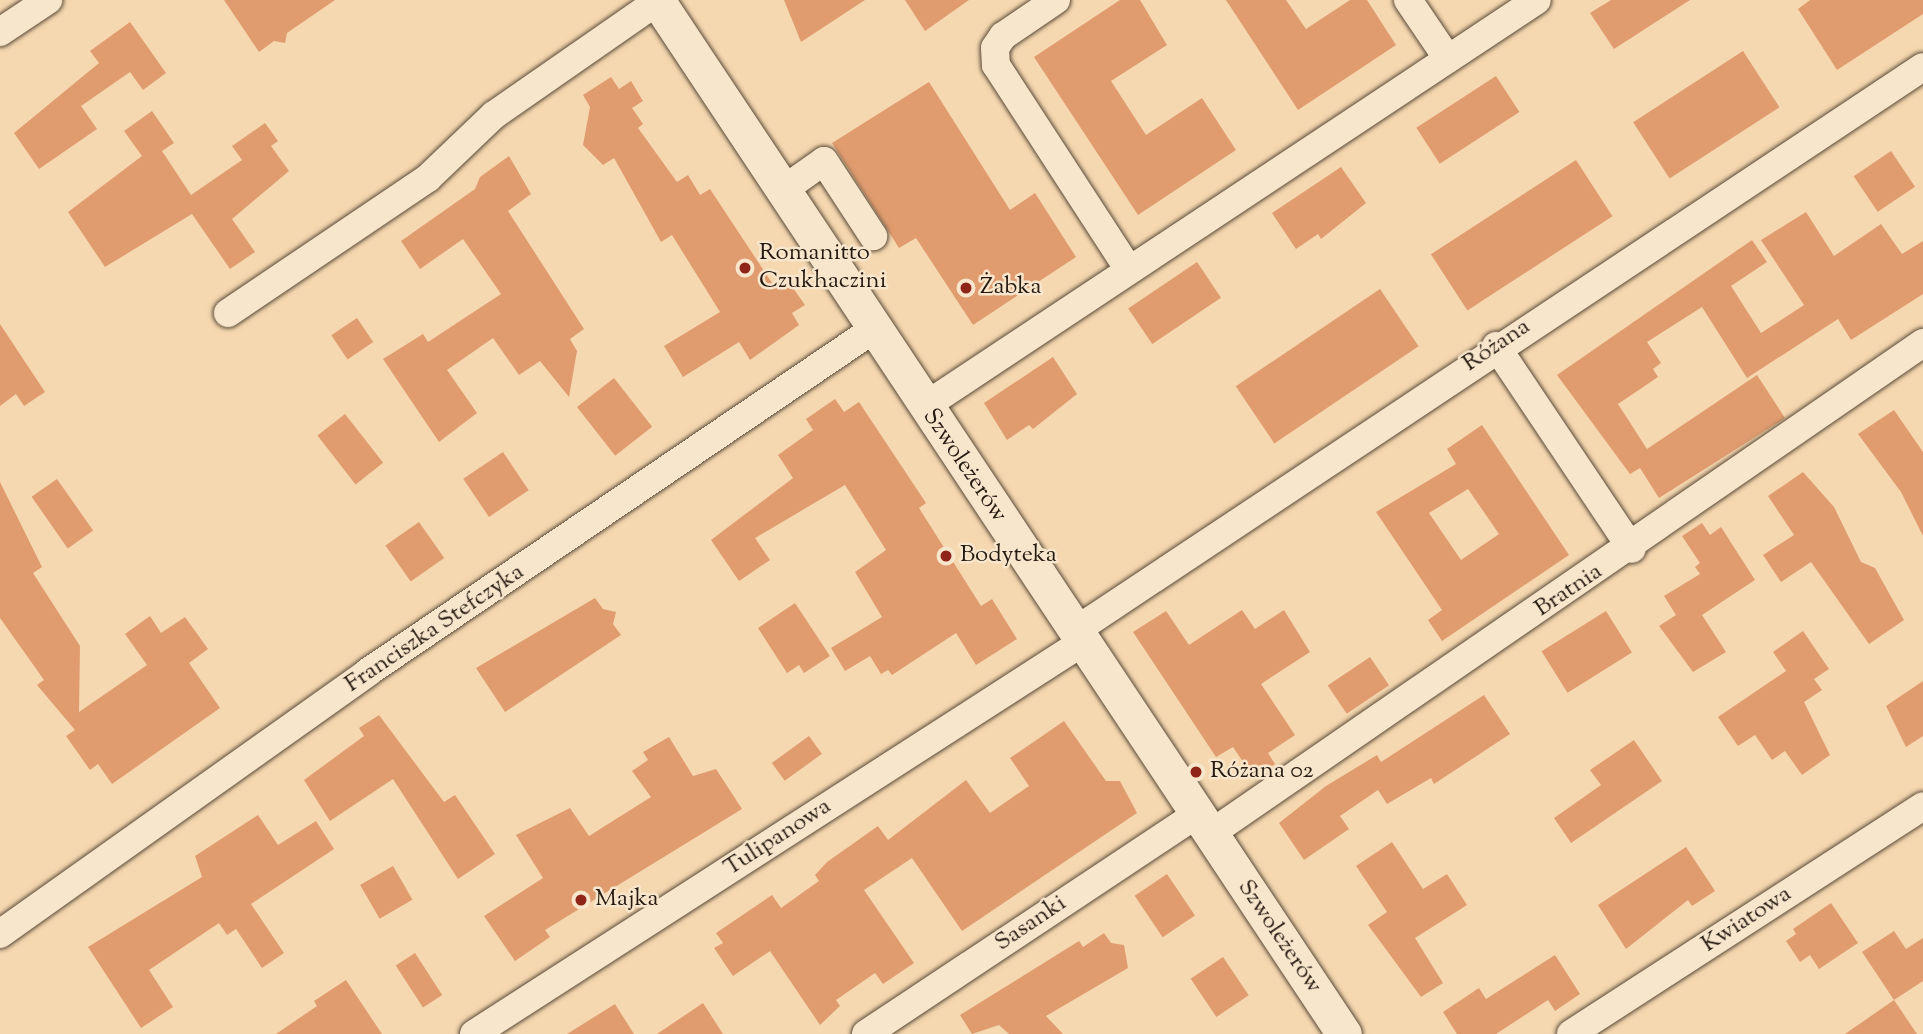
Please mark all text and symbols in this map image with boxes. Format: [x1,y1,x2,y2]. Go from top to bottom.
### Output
place label: Romanitto Czukhaczini [759,240,887,296]
marker: Romanitto Czukhaczini [737,260,753,276]
place label: Żabka [980,274,1041,302]
marker: Żabka [958,280,974,296]
street label: Różana [1458,313,1536,379]
street label: Szwoleżerów [915,404,1013,528]
place label: Bodyteka [960,542,1057,570]
marker: Bodyteka [938,548,954,564]
street label: Franciszka Stefczyka [340,558,530,700]
street label: Bratnia [1530,558,1608,624]
place label: Różana 02 [1210,758,1314,786]
marker: Różana 02 [1188,764,1204,780]
street label: Tulipanowa [719,793,837,883]
street label: Szwoleżerów [1230,875,1328,999]
street label: Kwiatowa [1697,880,1797,960]
place label: Majka [595,886,659,914]
street label: Sasanki [990,890,1072,958]
marker: Majka [573,892,589,908]

